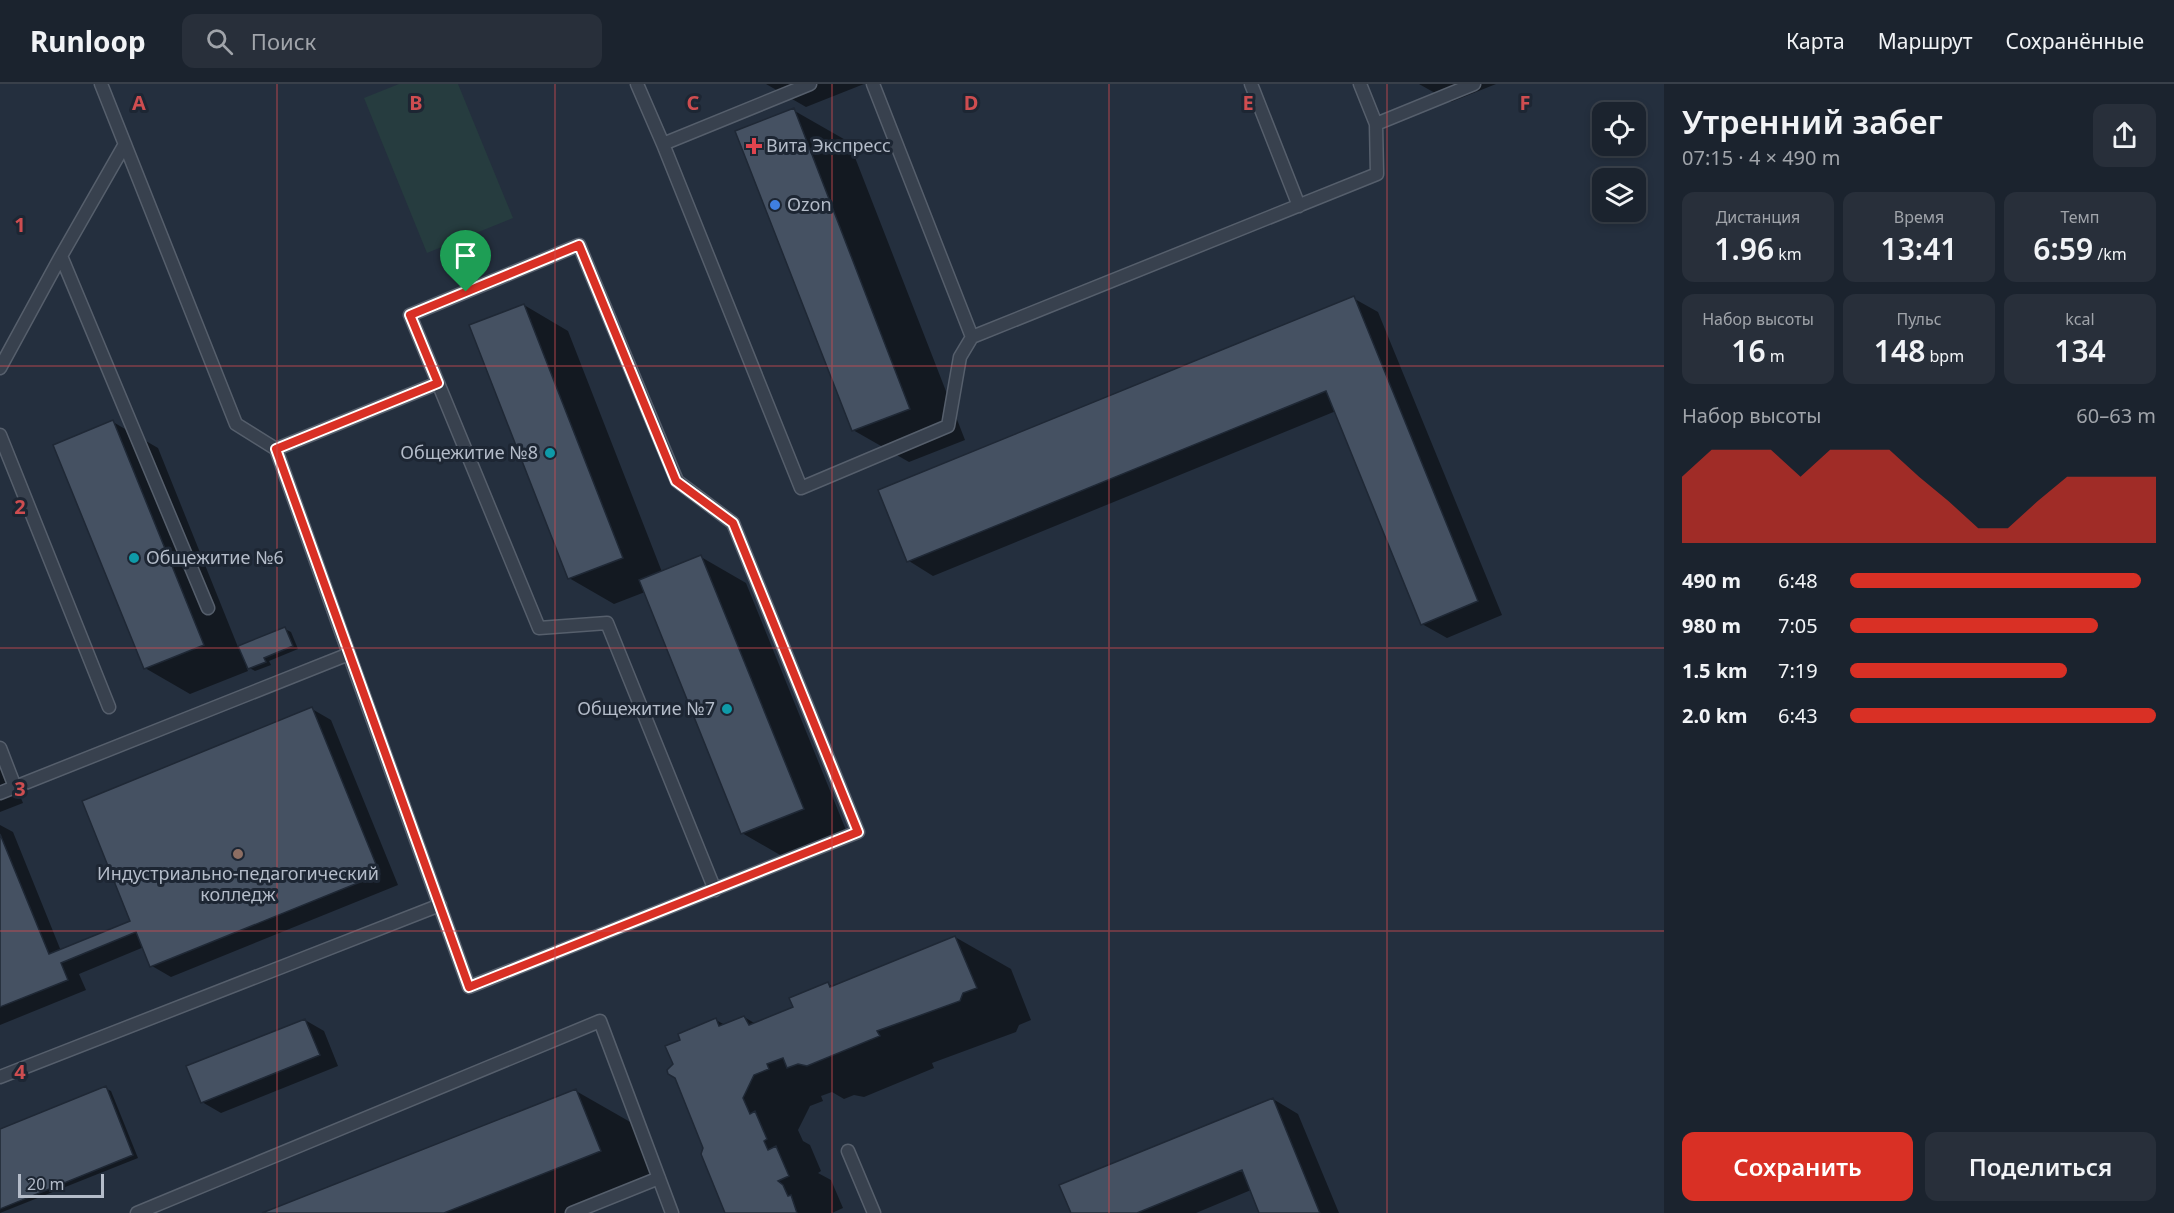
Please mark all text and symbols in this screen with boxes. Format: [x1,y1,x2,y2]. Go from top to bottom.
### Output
search box [182,14,602,68]
text: Runloop [30,22,146,60]
icon: search [203,25,236,58]
text: Поиск [251,26,316,56]
text: Карта [1786,27,1845,55]
text: Маршрут [1878,27,1973,55]
text: Сохранённые [2006,27,2144,55]
text: A [132,89,146,116]
text: B [409,89,423,116]
text: C [687,89,700,116]
text: D [964,89,978,116]
text: E [1242,89,1254,116]
text: F [1520,89,1530,116]
text: Утренний забег [1682,99,1943,144]
map controls [1592,102,1646,222]
button: locate [1592,102,1646,156]
button: share [2093,104,2156,167]
place label: Вита Экспресс [766,133,891,157]
marker: Вита Экспресс [747,139,761,153]
text: 07:15 · 4 × 490 m [1682,144,1840,171]
button: layers [1592,168,1646,222]
place label: Ozon [787,192,832,216]
marker: Ozon [768,198,782,212]
text: Дистанция [1716,206,1800,228]
text: Время [1894,206,1944,228]
text: Темп [2060,206,2100,228]
text: 1 [14,211,26,238]
text: 1.96 [1714,228,1774,269]
text: 13:41 [1881,228,1957,269]
text: 6:59 [2033,228,2093,269]
pin [440,230,491,292]
icon: arrive [449,239,482,272]
text: km [1774,243,1802,265]
text: /km [2093,243,2127,265]
text: Набор высоты [1702,308,1814,330]
text: Пульс [1896,308,1942,330]
text: kcal [2065,308,2095,330]
text: 16 [1731,330,1766,371]
text: 148 [1874,330,1925,371]
text: 134 [2054,330,2106,371]
text: m [1766,345,1785,367]
text: bpm [1925,345,1964,367]
text: Набор высоты [1682,402,1821,429]
text: 60–63 m [2076,402,2156,429]
place label: Общежитие №8 [400,440,538,464]
marker: Общежитие №8 [543,446,557,460]
text: 2 [14,493,26,520]
place label: Общежитие №6 [146,545,284,569]
marker: Общежитие №6 [127,551,141,565]
text: 490 m [1682,567,1741,594]
text: 6:48 [1778,567,1818,594]
text: 980 m [1682,612,1741,639]
text: 7:05 [1778,612,1818,639]
text: 1.5 km [1682,657,1748,684]
text: 7:19 [1778,657,1818,684]
place label: Общежитие №7 [577,696,715,720]
marker: Общежитие №7 [720,702,734,716]
text: 2.0 km [1682,702,1748,729]
text: 6:43 [1778,702,1818,729]
text: 3 [14,775,26,802]
marker: Индустриально-педагогический колледж [231,847,245,861]
place label: Индустриально-педагогический колледж [97,861,379,906]
text: 4 [14,1058,26,1085]
button: Сохранить [1682,1132,1913,1201]
button: Поделиться [1925,1132,2156,1201]
scale bar [18,1171,104,1198]
text: 20 m [27,1173,64,1195]

